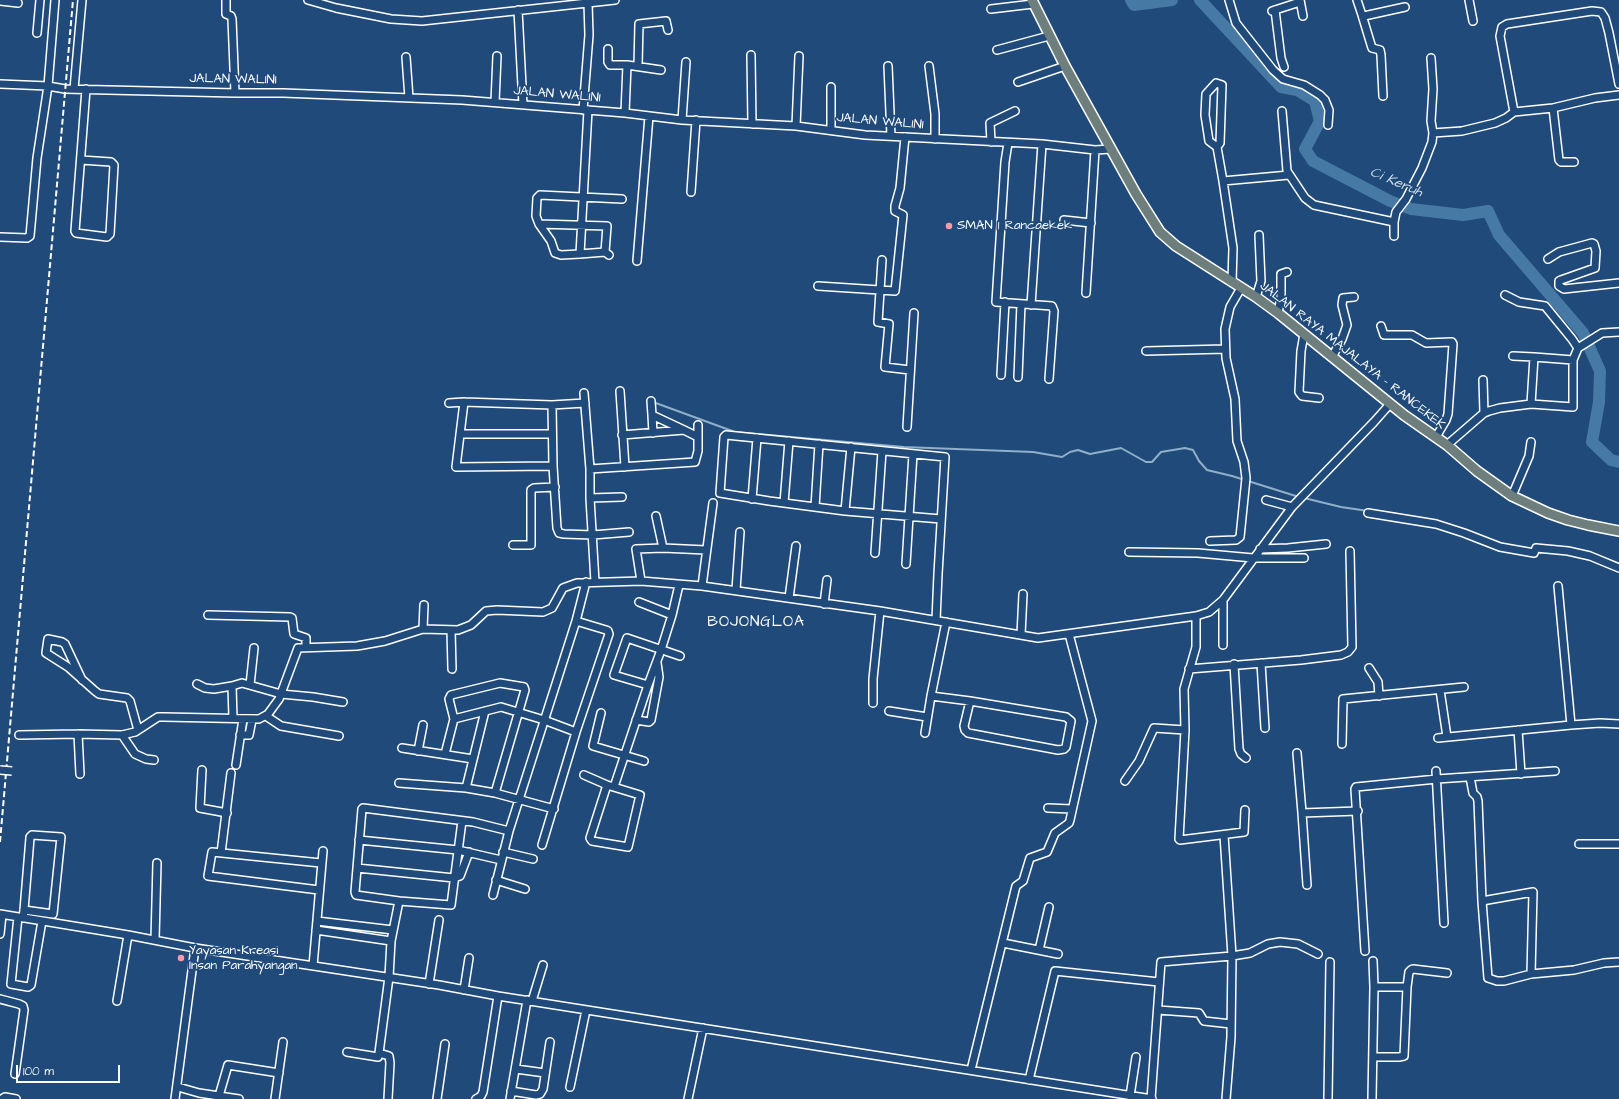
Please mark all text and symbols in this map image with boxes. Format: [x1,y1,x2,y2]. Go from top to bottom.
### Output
street label: JALAN WALINI [189,71,277,89]
street label: JALAN WALINI [513,83,601,107]
street label: JALAN WALINI [836,110,924,134]
water label: Ci Keruh [1367,164,1425,202]
place label: SMAN 1 Rancaekek [957,218,1072,234]
marker: SMAN 1 Rancaekek [944,221,954,231]
street label: JALAN RAYA MAJALAYA - RANCEKEK [1256,279,1448,433]
district label: BOJONGLOA [707,614,805,632]
place label: Yayasan Kreasi Insan Parahyangan [189,943,298,974]
marker: Yayasan Kreasi Insan Parahyangan [176,953,186,963]
scale bar [18,1057,122,1083]
text: 100 m [23,1063,54,1080]

